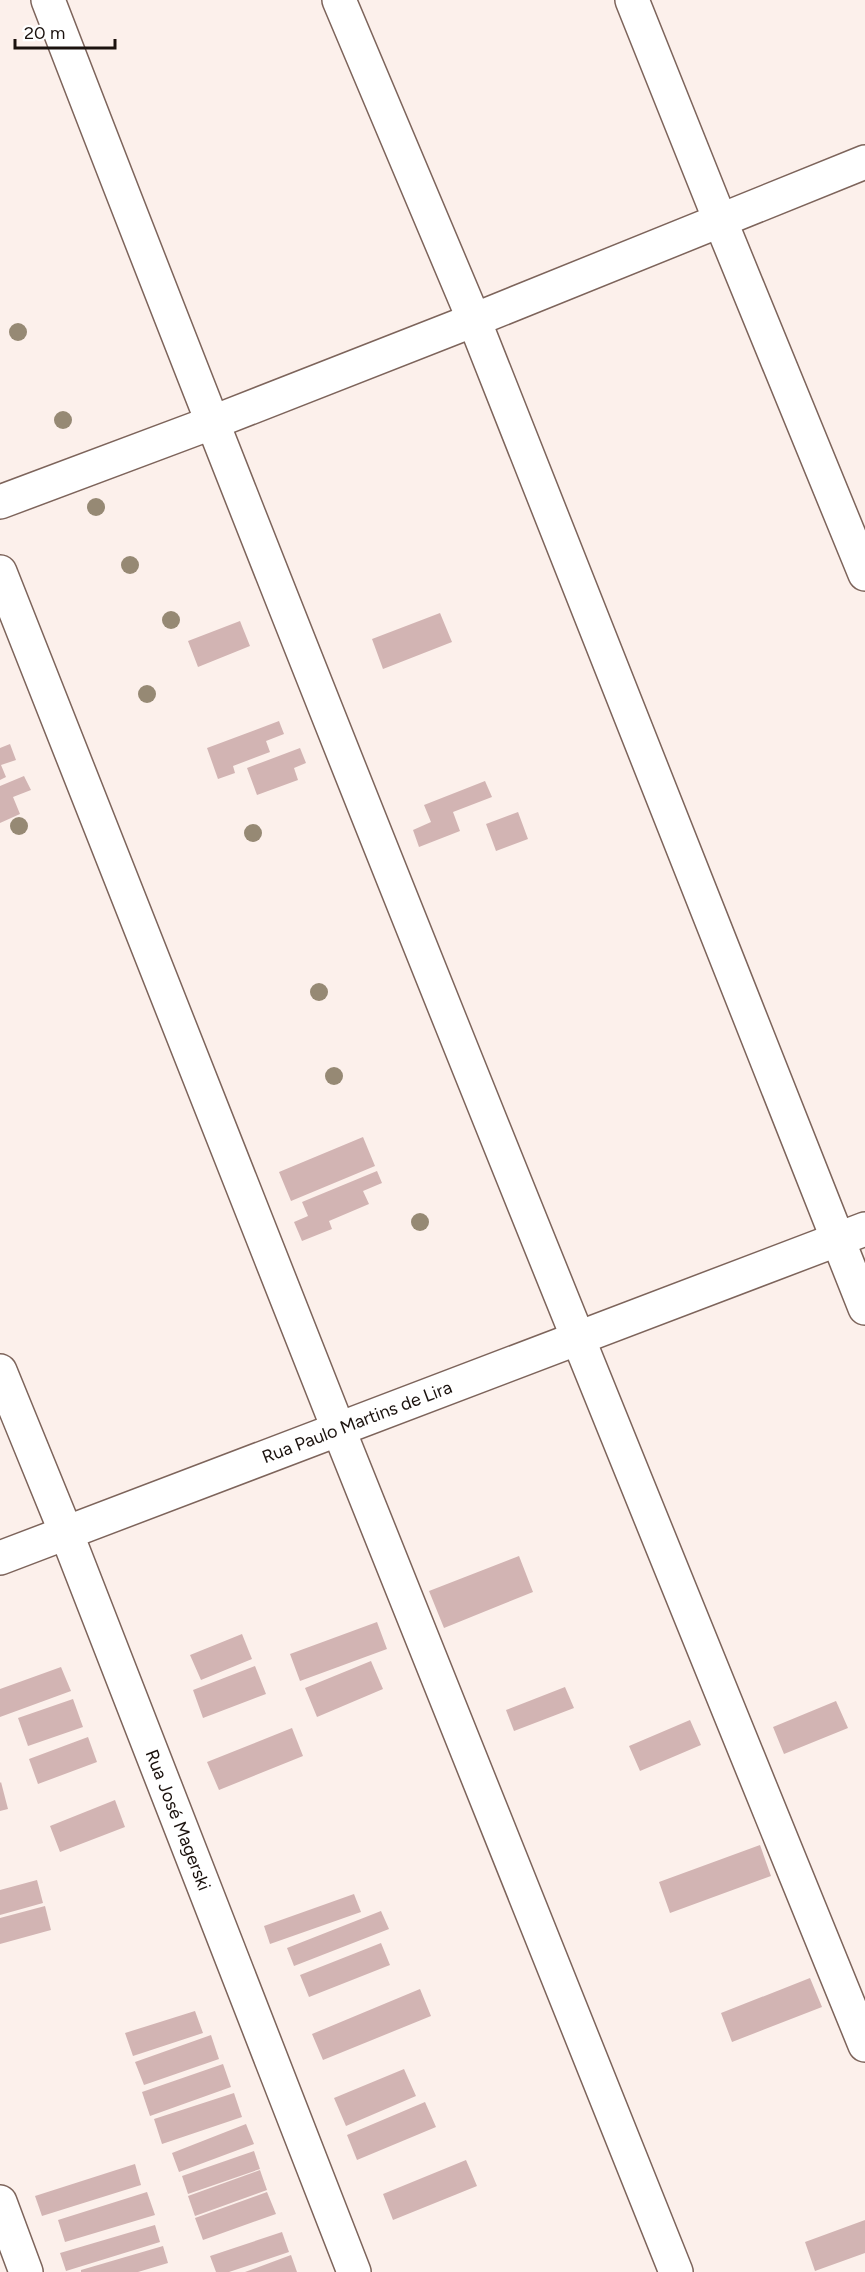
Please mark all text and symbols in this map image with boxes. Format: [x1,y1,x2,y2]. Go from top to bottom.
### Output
scale bar [15,12,116,50]
text: 20 m [24,22,65,44]
street label: Rua Paulo Martins de Lira [259,1376,455,1468]
street label: Rua José Magerski [141,1746,215,1894]

